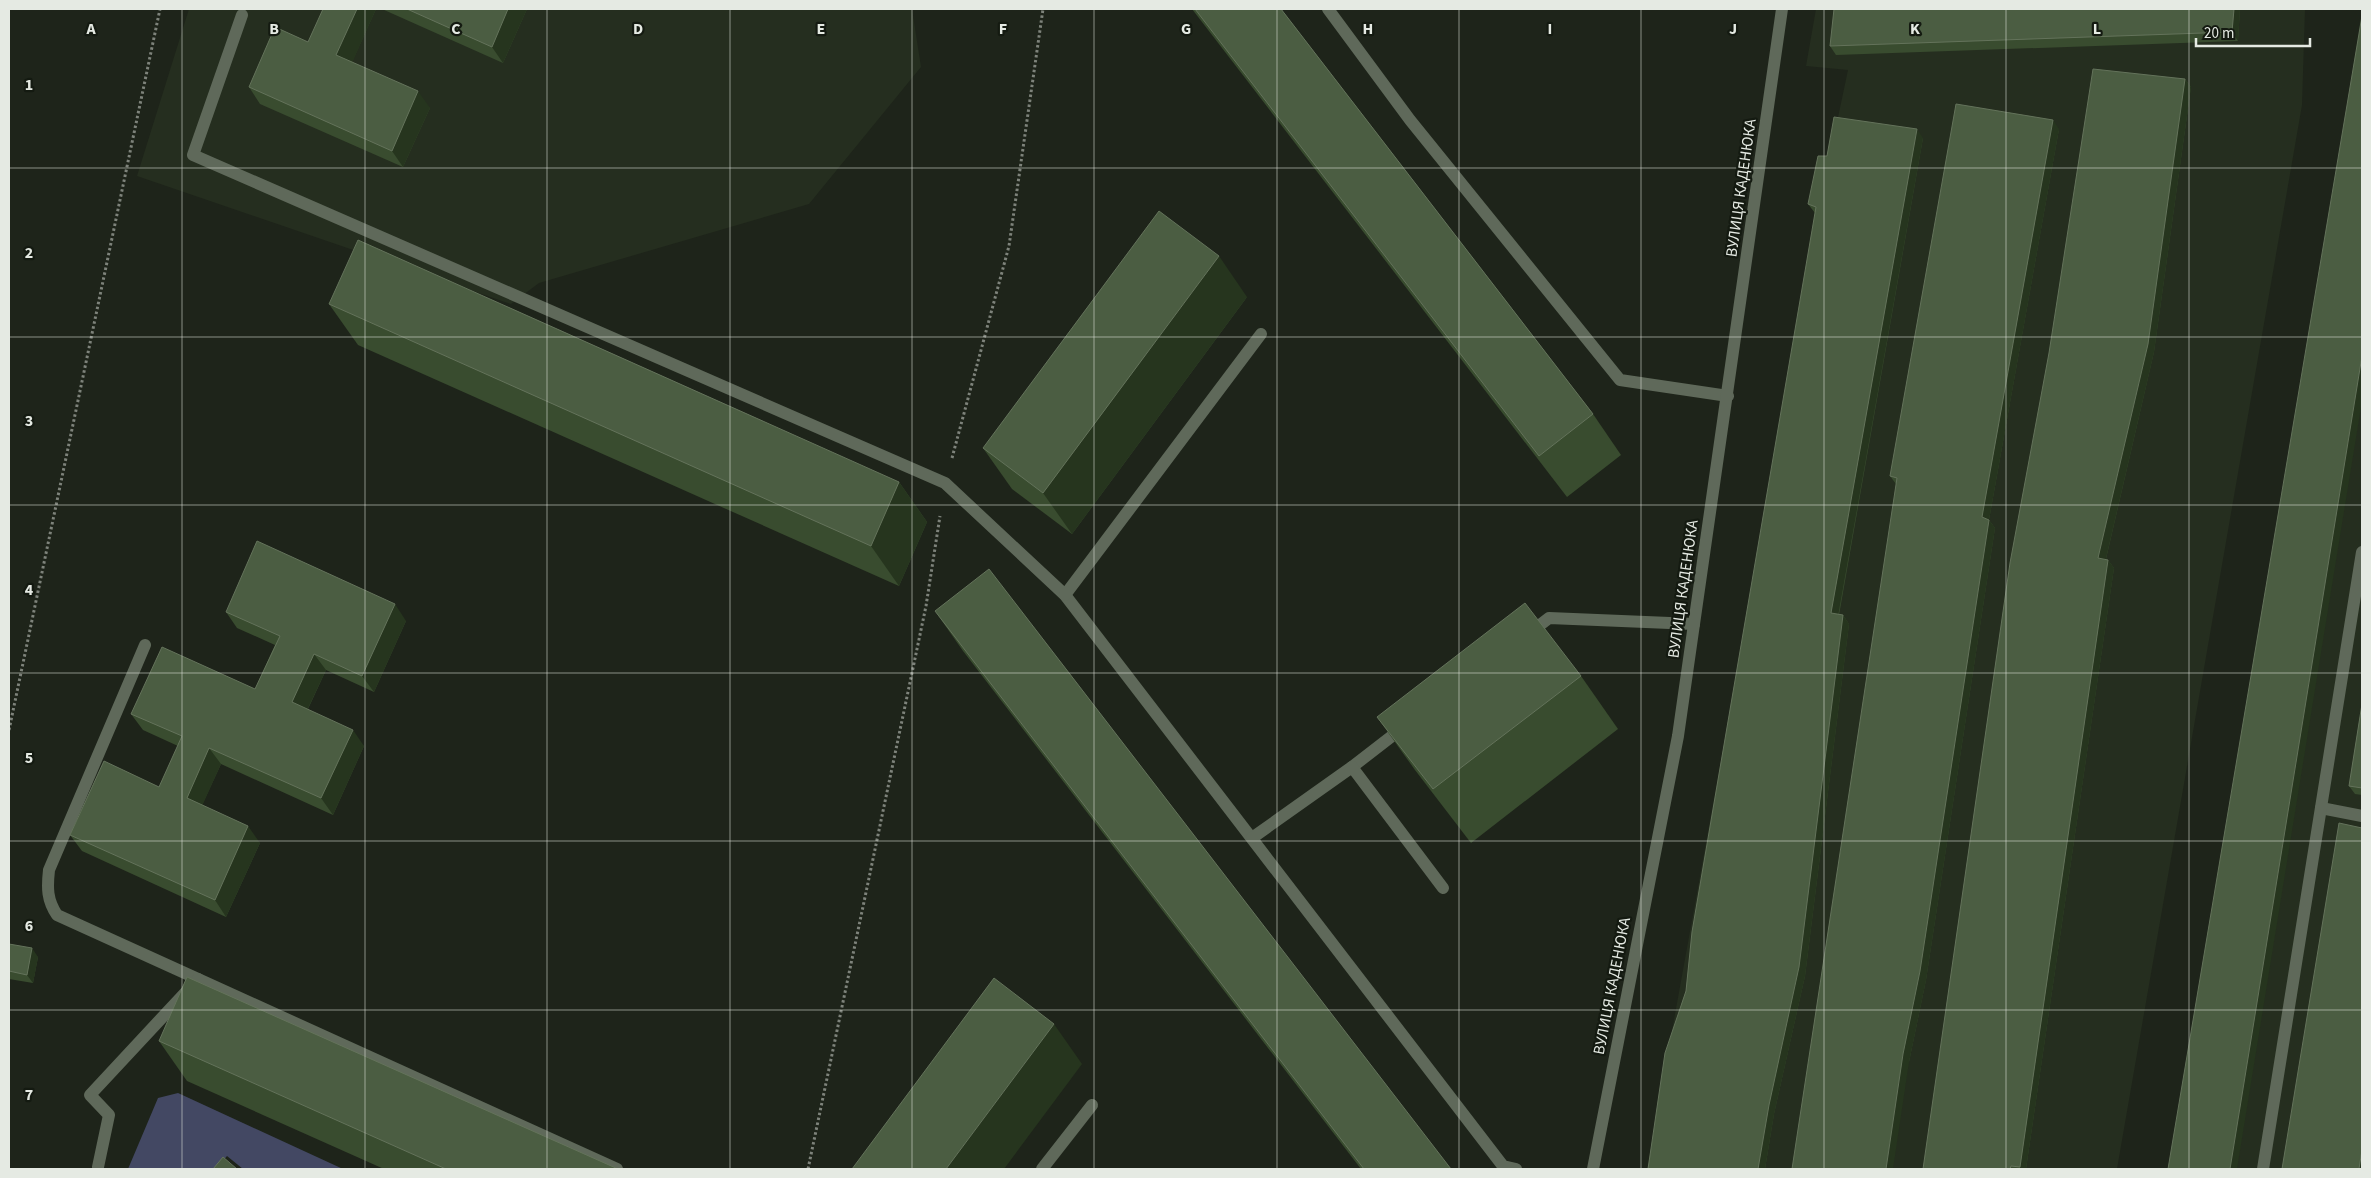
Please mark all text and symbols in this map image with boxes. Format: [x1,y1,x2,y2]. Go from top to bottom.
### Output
scale bar [2196,15,2310,47]
text: A [85,18,96,40]
text: B [269,18,279,40]
text: C [451,18,461,40]
text: D [633,18,643,40]
text: E [817,18,825,40]
text: F [999,18,1007,40]
text: G [1181,18,1191,40]
text: H [1363,18,1373,40]
text: I [1548,18,1552,40]
text: J [1729,18,1737,40]
text: K [1910,18,1920,40]
text: L [2093,18,2101,40]
text: 20 m [2204,23,2234,44]
text: 1 [25,74,33,96]
street label: ВУЛИЦЯ КАДЕНЮКА [1720,117,1762,259]
text: 2 [25,242,33,264]
text: 3 [25,410,33,432]
street label: ВУЛИЦЯ КАДЕНЮКА [1662,518,1704,660]
text: 4 [25,579,34,601]
text: 5 [25,747,33,769]
text: 6 [25,915,33,937]
street label: ВУЛИЦЯ КАДЕНЮКА [1588,915,1636,1057]
text: 7 [25,1084,33,1106]

